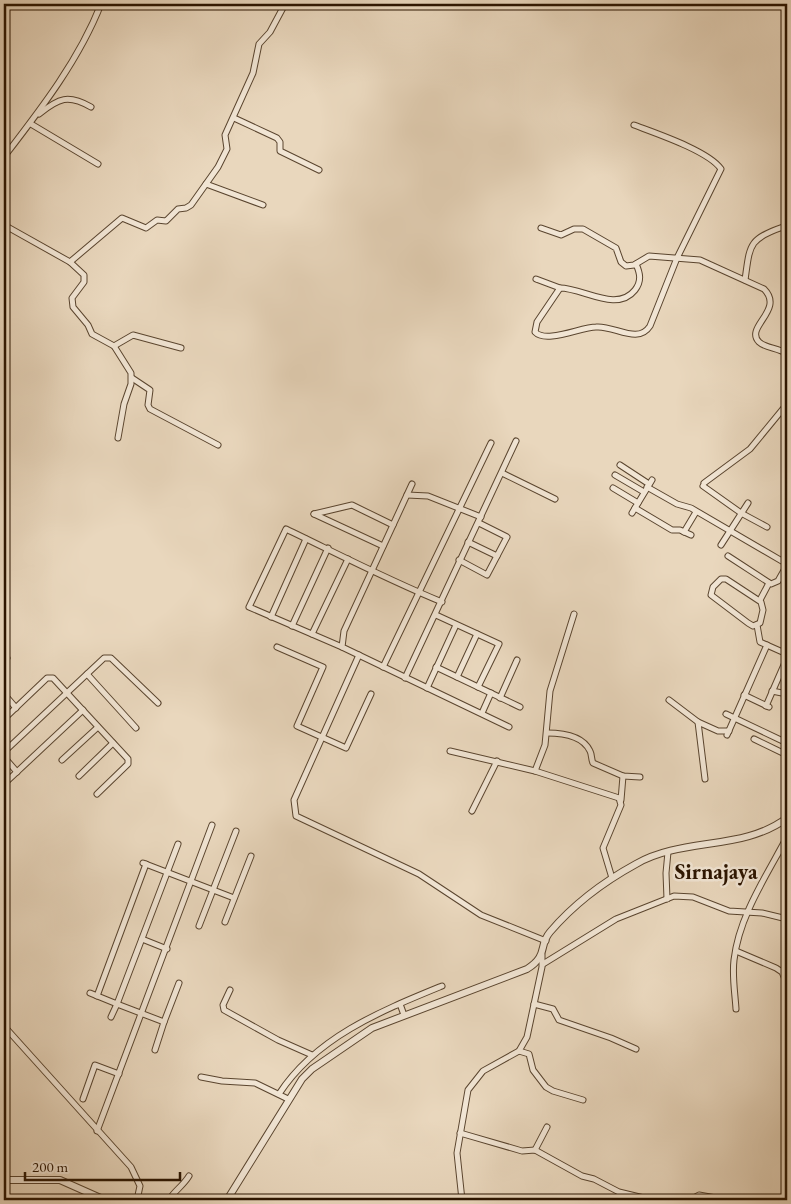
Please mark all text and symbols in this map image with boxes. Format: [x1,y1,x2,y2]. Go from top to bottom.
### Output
district label: Sirnajaya [674,857,758,886]
scale bar [25,1149,180,1181]
text: 200 m [32,1157,69,1176]

